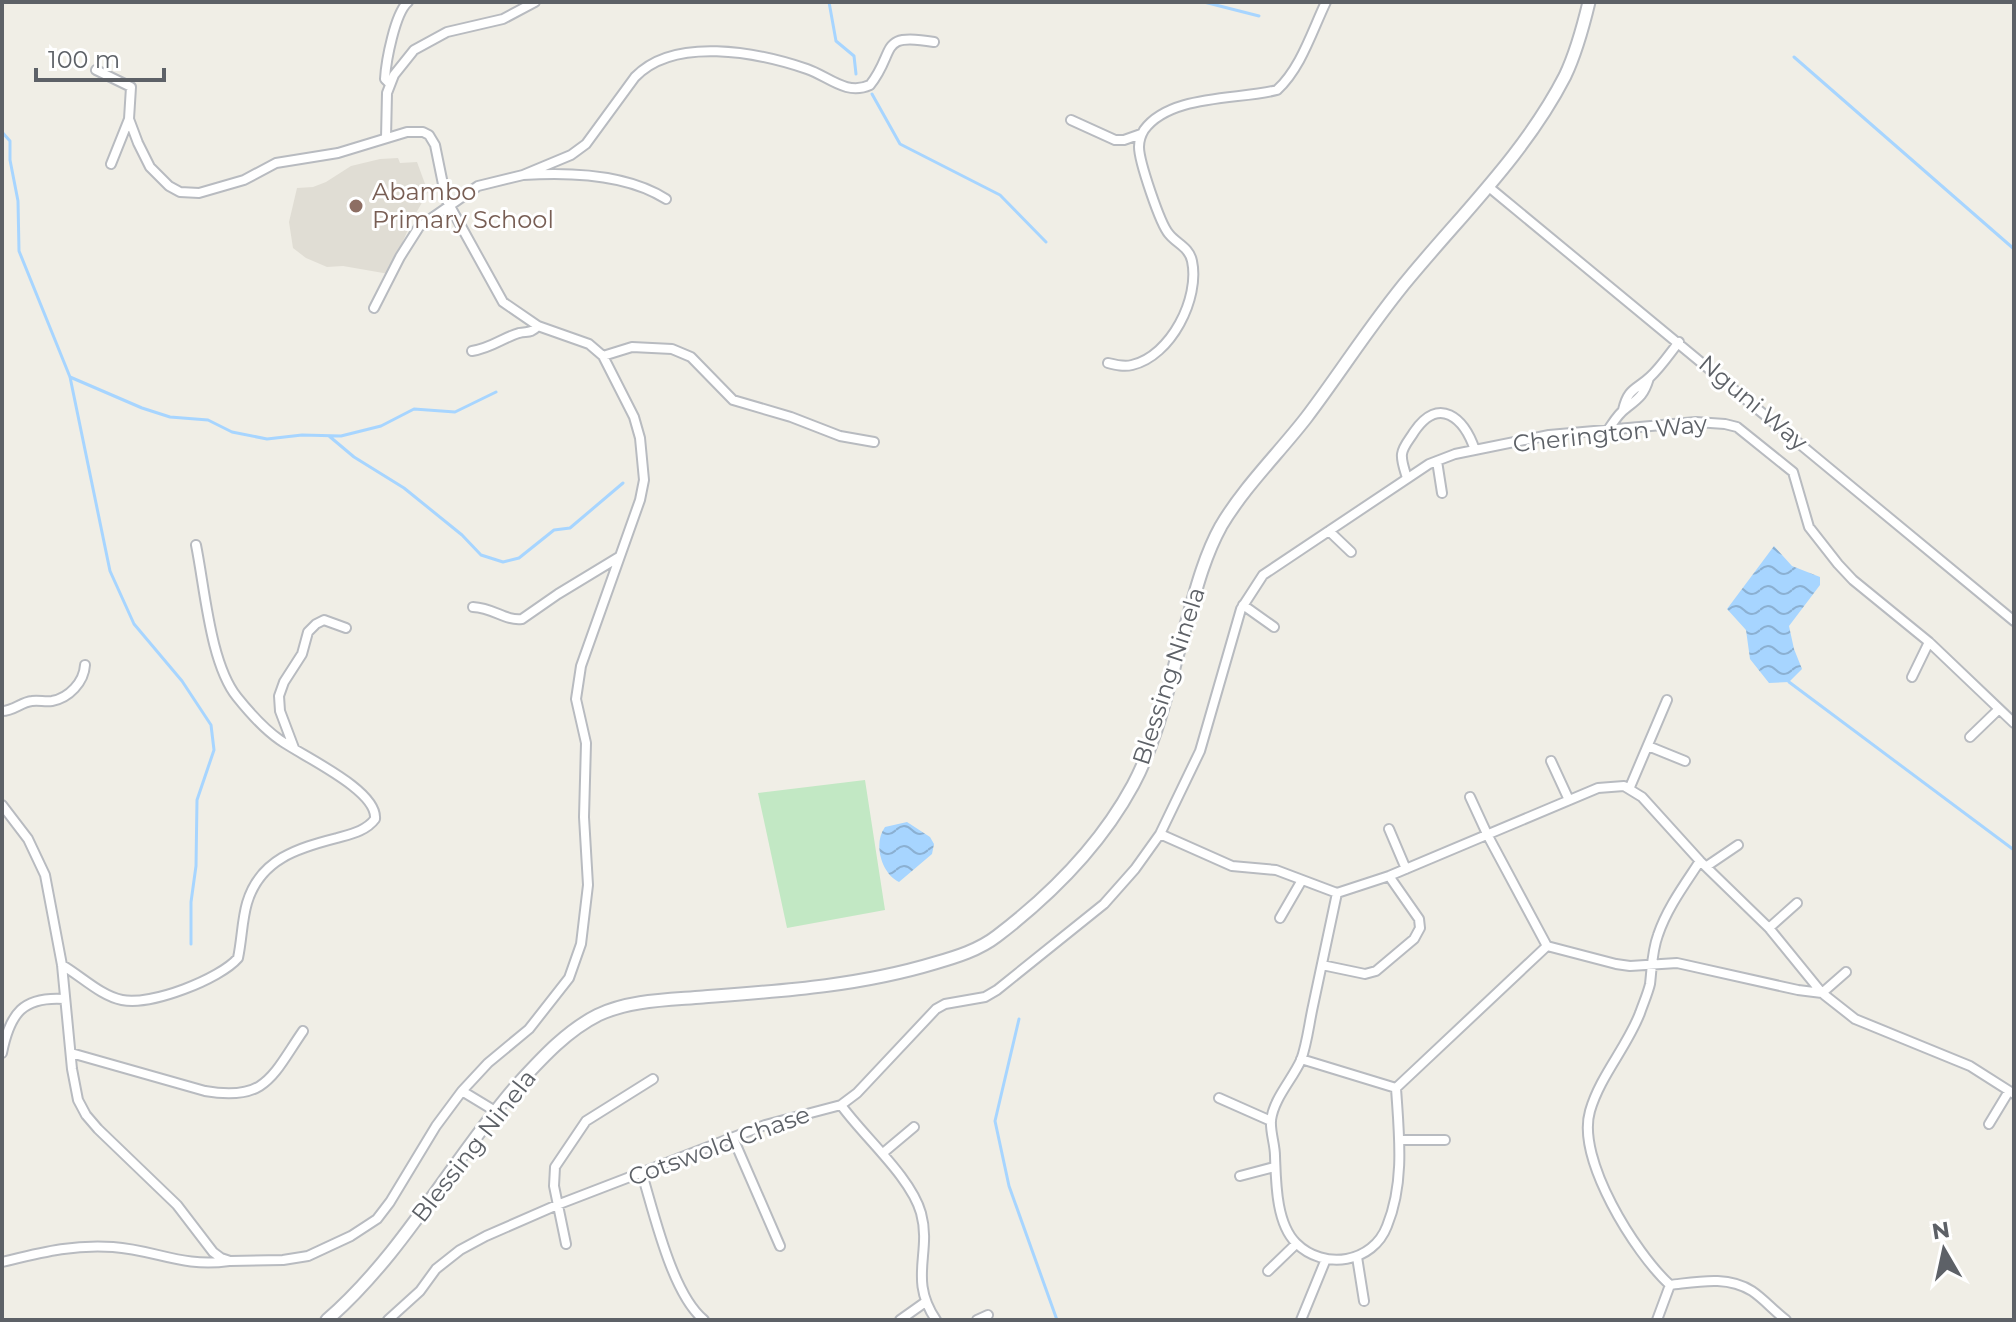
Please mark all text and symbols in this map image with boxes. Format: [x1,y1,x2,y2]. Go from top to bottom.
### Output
scale bar [36,32,164,82]
text: 100 m [48,45,120,74]
place label: Abambo Primary School [372,177,554,234]
marker: Abambo Primary School [347,197,365,215]
street label: Nguni Way [1693,349,1814,457]
street label: Cherington Way [1511,409,1709,458]
street label: Blessing Ninela [1126,583,1211,768]
street label: Blessing Ninela [405,1064,542,1228]
street label: Cotswold Chase [624,1099,814,1192]
north arrow [1904,1210,1984,1290]
text: N [1930,1216,1952,1245]

